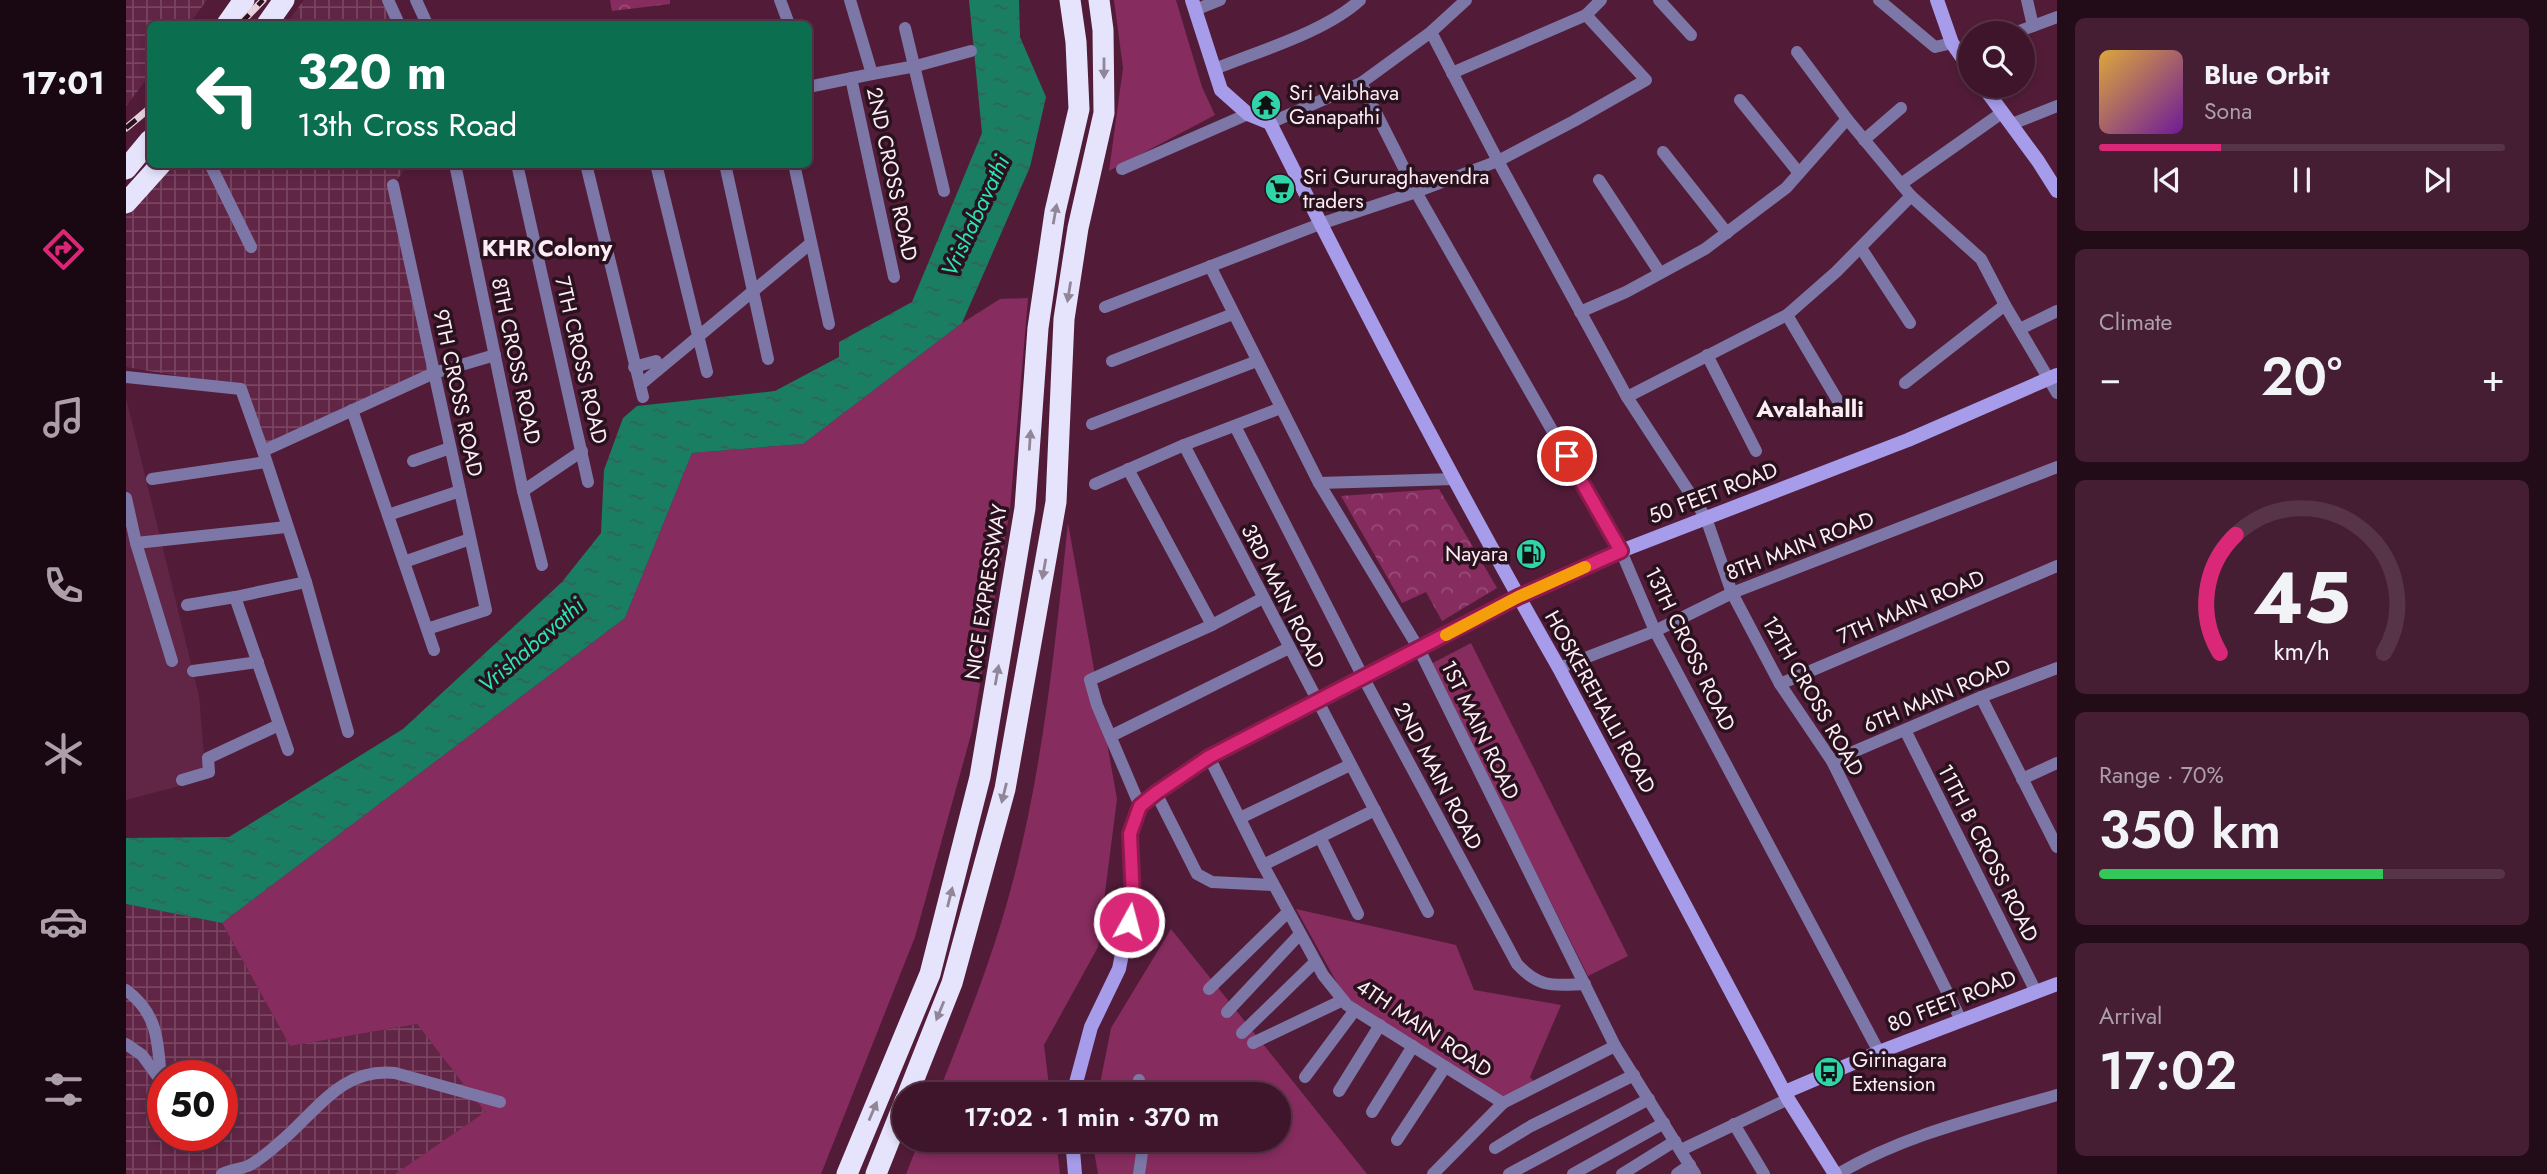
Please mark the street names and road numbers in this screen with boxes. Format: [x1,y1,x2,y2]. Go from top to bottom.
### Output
street label: 2ND CROSS ROAD [859,84,925,264]
street label: 7TH CROSS ROAD [547,273,615,447]
street label: 8TH CROSS ROAD [484,275,548,447]
street label: 9TH CROSS ROAD [426,307,490,479]
street label: 50 FEET ROAD [1644,455,1782,531]
street label: NICE EXPRESSWAY [957,502,1015,682]
street label: 8TH MAIN ROAD [1722,504,1878,588]
street label: 3RD MAIN ROAD [1234,519,1332,673]
street label: 13TH CROSS ROAD [1637,562,1743,736]
street label: 7TH MAIN ROAD [1833,562,1989,652]
street label: HOSKEREHALLI ROAD [1537,605,1663,799]
street label: 12TH CROSS ROAD [1755,610,1871,782]
street label: 6TH MAIN ROAD [1859,651,2015,741]
street label: 1ST MAIN ROAD [1433,655,1527,805]
street label: 2ND MAIN ROAD [1386,697,1490,855]
street label: 11TH B CROSS ROAD [1930,759,2046,947]
street label: 80 FEET ROAD [1883,963,2021,1039]
street label: 4TH MAIN ROAD [1350,971,1498,1085]

